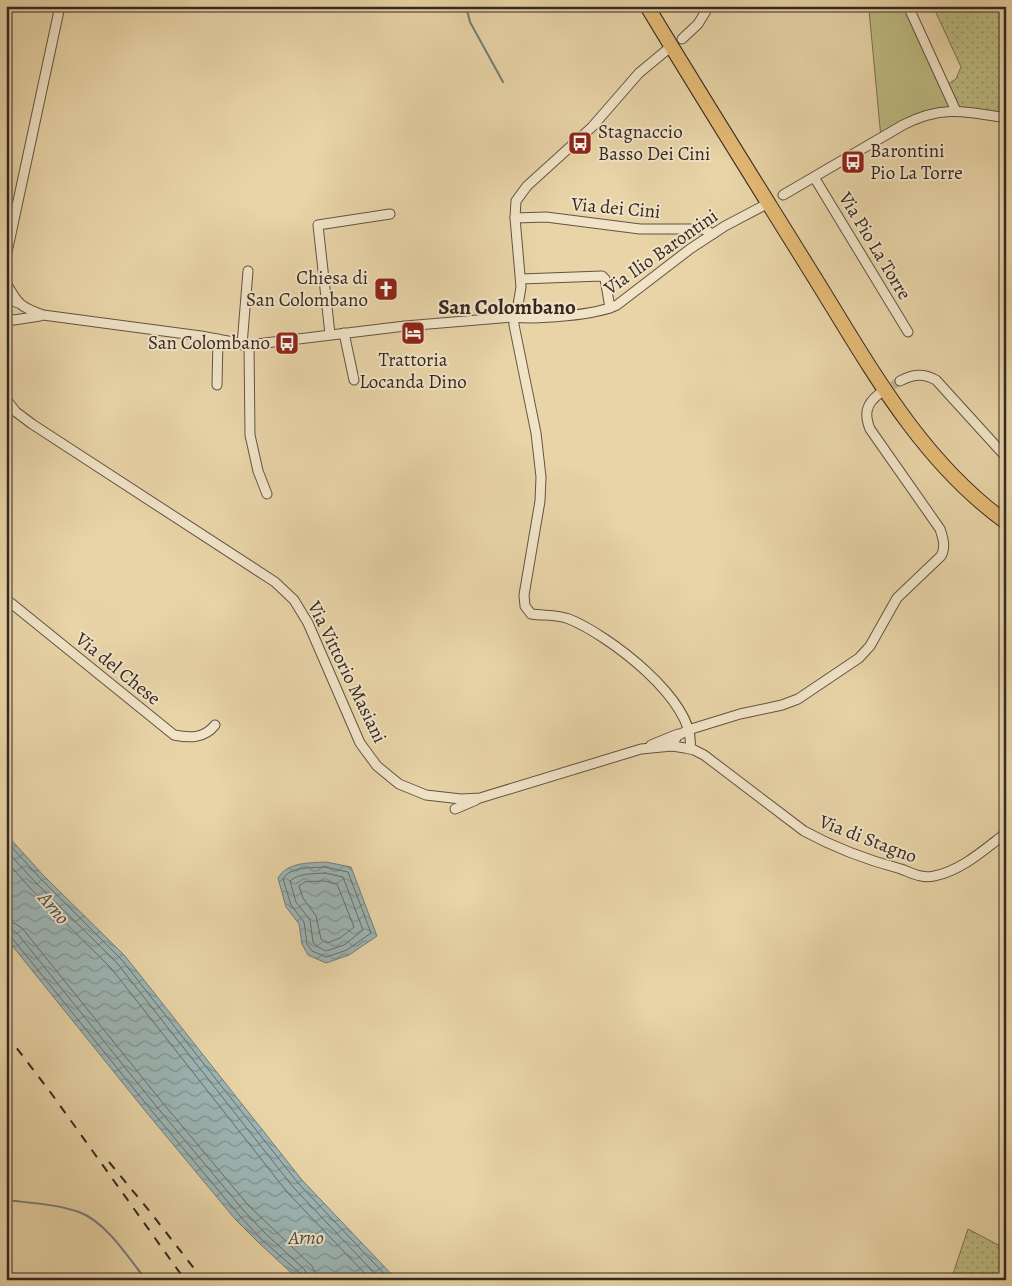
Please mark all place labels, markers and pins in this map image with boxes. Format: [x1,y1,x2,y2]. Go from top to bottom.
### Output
place label: Stagnaccio Basso Dei Cini [598,119,710,167]
bus stop icon: Stagnaccio Basso Dei Cini [567,130,593,156]
place label: Barontini Pio La Torre [870,138,963,186]
bus stop icon: Barontini Pio La Torre [840,149,866,175]
place label: Chiesa di San Colombano [246,265,368,313]
church icon: Chiesa di San Colombano [373,276,399,302]
hotel icon: Trattoria Locanda Dino [400,320,426,346]
place label: San Colombano [148,330,270,356]
bus stop icon: San Colombano [274,330,300,356]
place label: Trattoria Locanda Dino [359,347,467,395]

